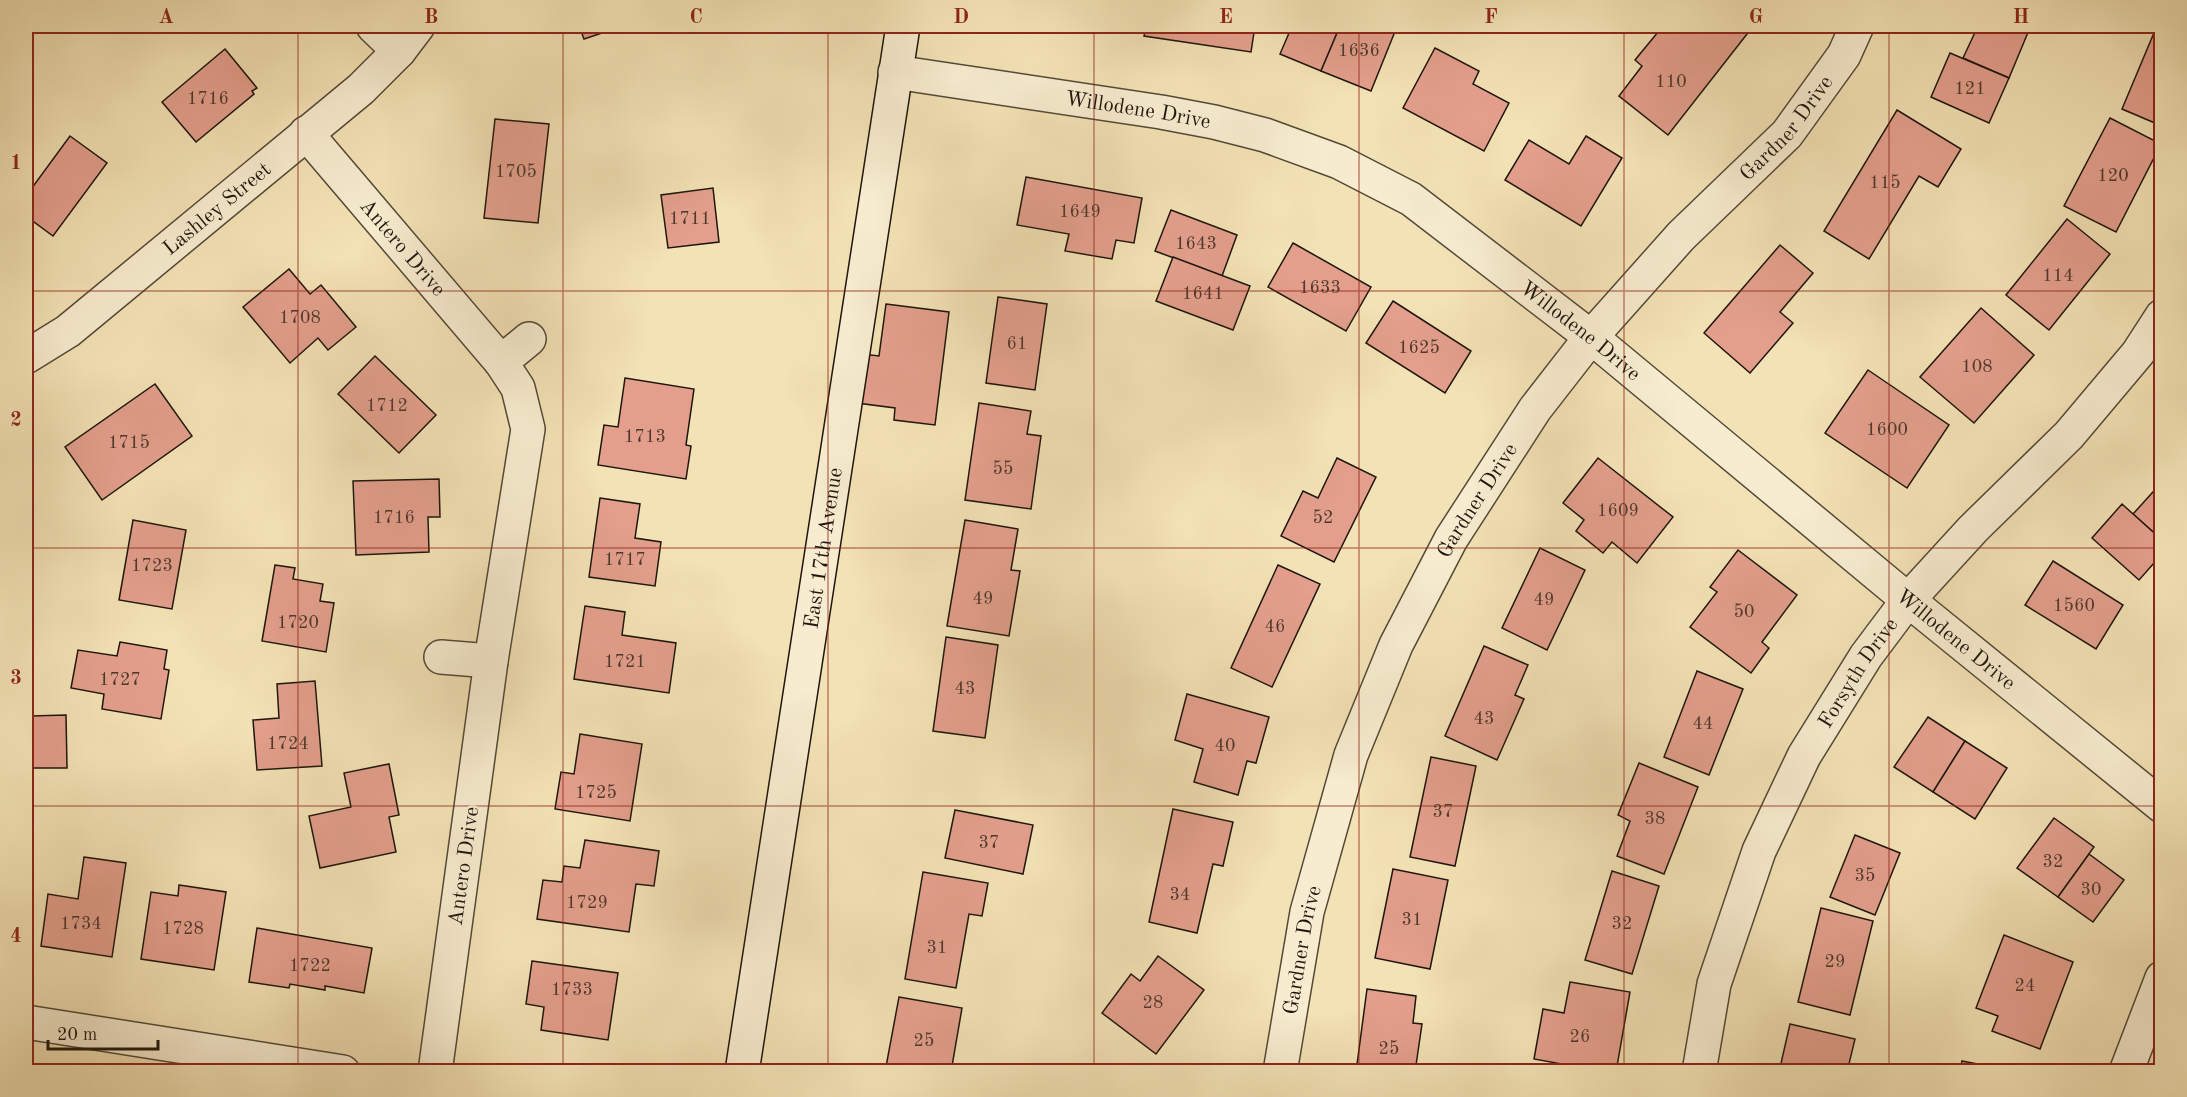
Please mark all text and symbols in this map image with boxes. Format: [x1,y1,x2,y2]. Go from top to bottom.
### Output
text: A [158,8,174,28]
text: B [424,8,438,28]
text: C [689,8,703,28]
text: D [953,8,969,28]
text: E [1219,8,1233,28]
text: F [1484,8,1498,28]
text: G [1749,8,1763,28]
text: H [2013,8,2029,28]
house number: 1636 [1338,42,1380,60]
street label: Gardner Drive [1736,72,1837,185]
house number: 110 [1655,73,1687,91]
house number: 121 [1954,80,1986,98]
street label: Willodene Drive [1064,89,1212,133]
house number: 1716 [187,90,229,108]
text: 1 [10,154,22,174]
street label: Lashley Street [159,159,275,260]
house number: 1705 [495,163,537,181]
house number: 120 [2097,167,2129,185]
house number: 115 [1869,174,1901,192]
street label: Antero Drive [355,196,449,301]
house number: 1649 [1059,203,1101,221]
house number: 1711 [669,210,711,228]
house number: 1643 [1175,235,1217,253]
house number: 114 [2042,267,2074,285]
street label: Willodene Drive [1516,278,1644,385]
house number: 1633 [1299,279,1341,297]
house number: 1641 [1182,285,1224,303]
house number: 1708 [279,309,321,327]
house number: 61 [1007,335,1027,353]
house number: 1625 [1398,339,1440,357]
house number: 108 [1961,358,1993,376]
house number: 1712 [366,397,408,415]
text: 2 [10,411,22,431]
house number: 1600 [1866,421,1908,439]
house number: 1713 [624,428,666,446]
house number: 1715 [108,434,150,452]
street label: Gardner Drive [1434,440,1522,562]
house number: 55 [993,460,1013,478]
street label: East 17th Avenue [801,466,847,631]
house number: 1609 [1597,502,1639,520]
house number: 1716 [373,509,415,527]
house number: 52 [1313,509,1333,527]
house number: 1717 [604,551,646,569]
house number: 1723 [131,557,173,575]
street label: Willodene Drive [1892,586,2019,695]
house number: 49 [973,590,993,608]
house number: 49 [1534,591,1554,609]
house number: 1560 [2053,597,2095,615]
house number: 50 [1734,603,1754,621]
house number: 1720 [277,614,319,632]
street label: Forsyth Drive [1815,614,1903,732]
house number: 46 [1265,618,1285,636]
house number: 1721 [604,653,646,671]
text: 3 [10,669,22,689]
house number: 1727 [99,671,141,689]
house number: 43 [955,680,975,698]
house number: 43 [1474,710,1494,728]
house number: 44 [1693,715,1713,733]
house number: 1724 [267,735,309,753]
house number: 40 [1215,737,1235,755]
house number: 1725 [575,784,617,802]
house number: 37 [1433,803,1453,821]
street label: Antero Drive [446,805,483,927]
house number: 38 [1645,810,1665,828]
house number: 37 [979,834,999,852]
house number: 32 [2043,853,2063,871]
house number: 35 [1855,867,1875,885]
house number: 30 [2081,881,2101,899]
street label: Gardner Drive [1281,883,1326,1016]
house number: 34 [1170,886,1190,904]
house number: 1729 [566,894,608,912]
house number: 31 [1402,911,1422,929]
house number: 1734 [60,915,102,933]
house number: 32 [1612,915,1632,933]
house number: 1728 [162,920,204,938]
text: 4 [10,927,22,947]
house number: 31 [927,939,947,957]
house number: 29 [1825,953,1845,971]
house number: 1722 [289,957,331,975]
house number: 24 [2015,977,2035,995]
house number: 1733 [551,981,593,999]
house number: 28 [1143,994,1163,1012]
scale bar [48,1013,158,1051]
text: 20 m [57,1026,97,1044]
house number: 26 [1570,1028,1590,1046]
house number: 25 [914,1032,934,1050]
house number: 25 [1379,1040,1399,1058]

